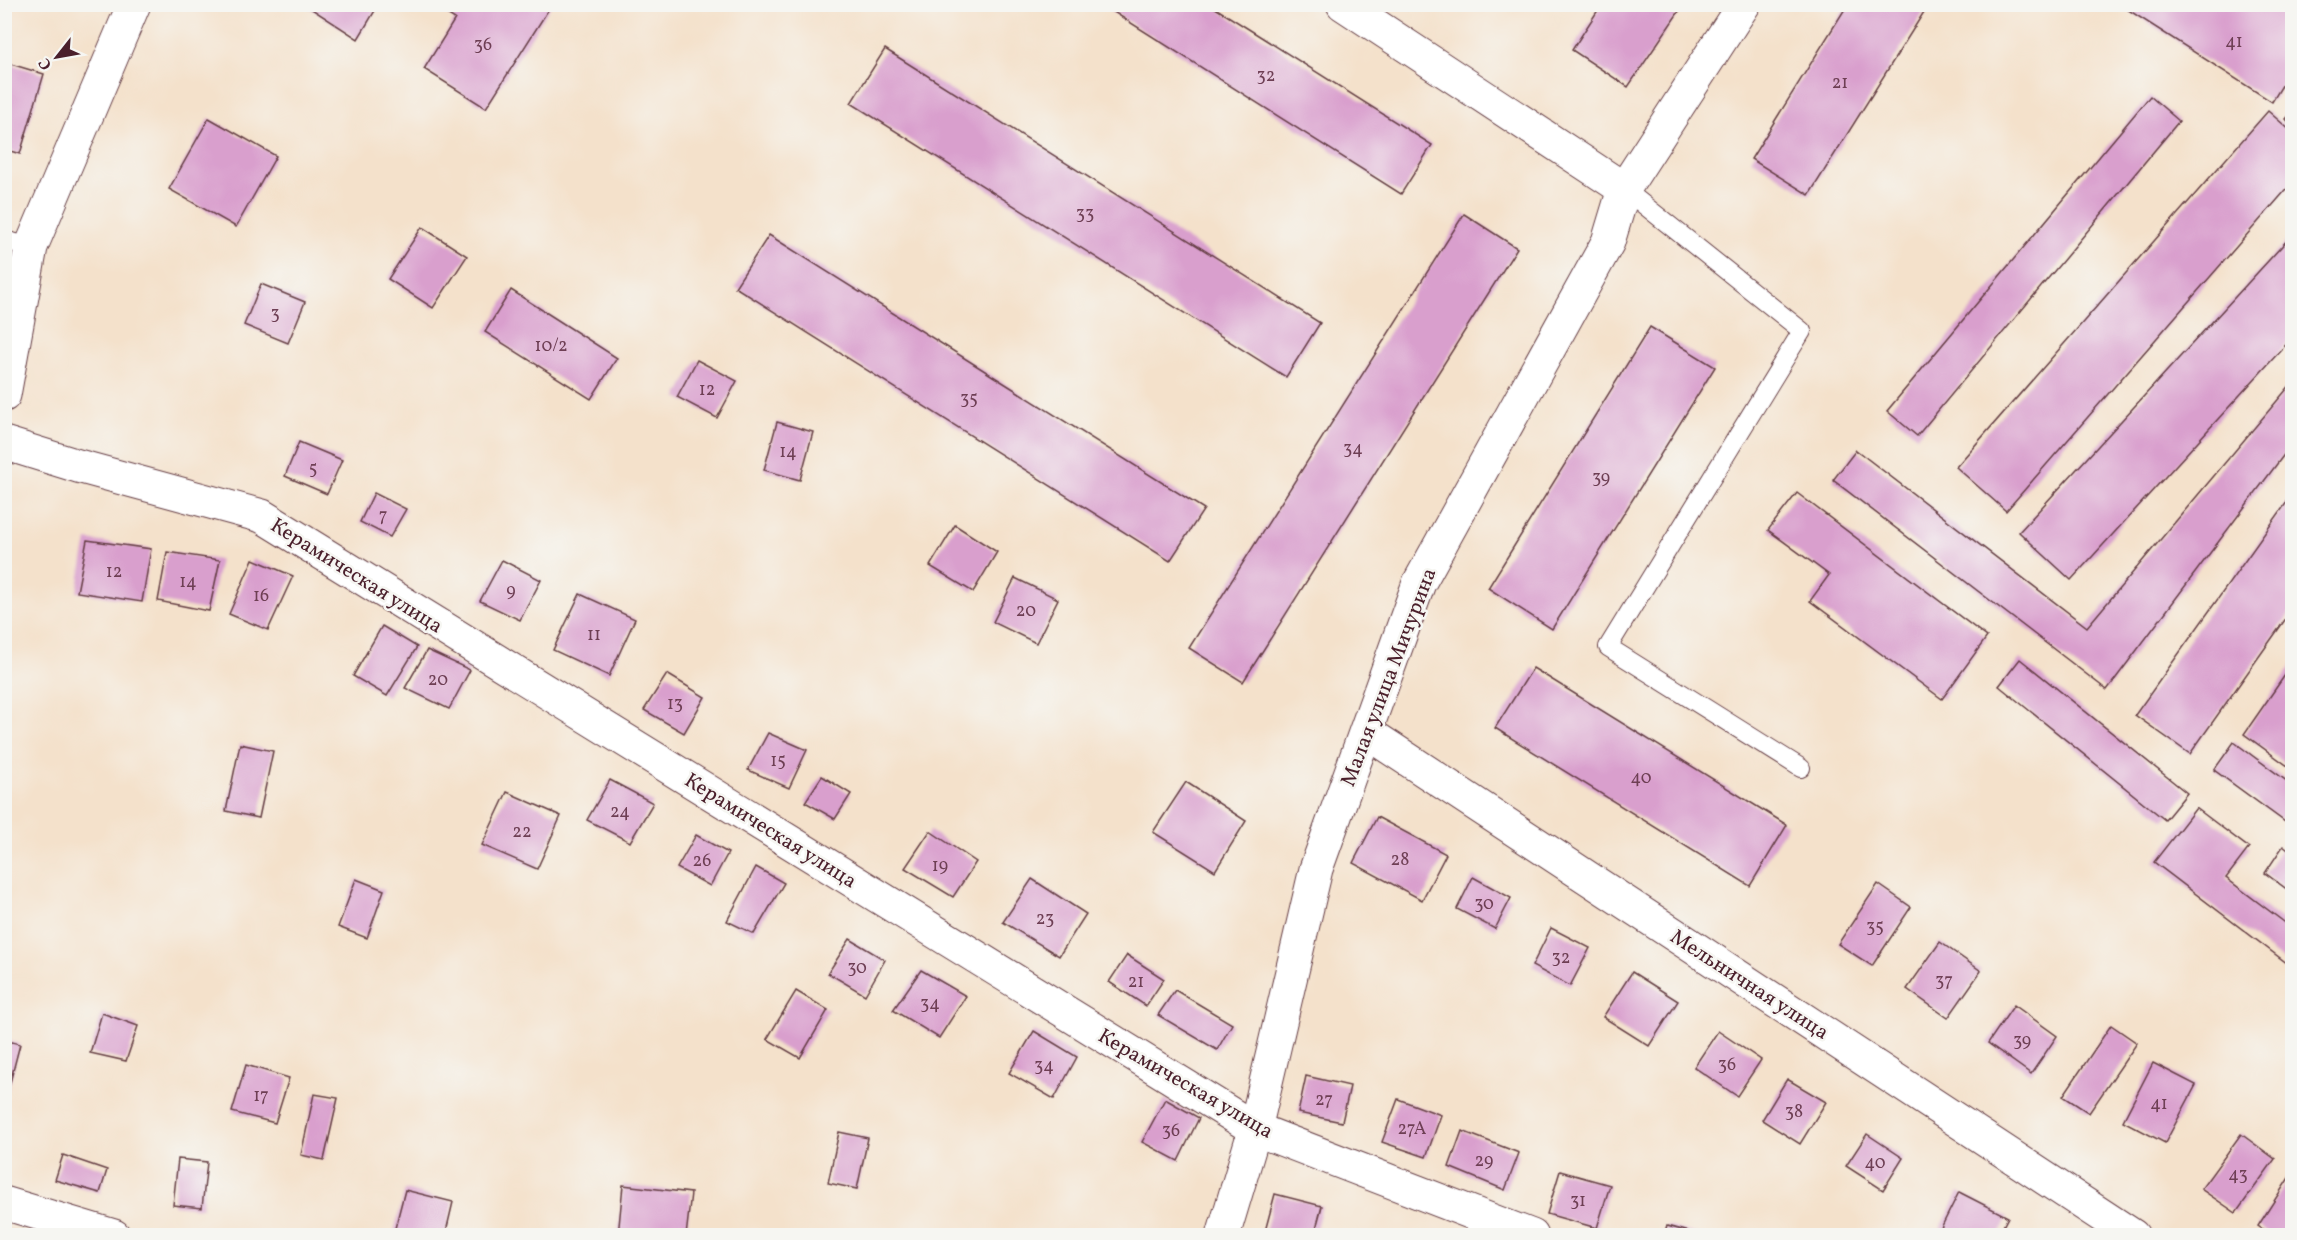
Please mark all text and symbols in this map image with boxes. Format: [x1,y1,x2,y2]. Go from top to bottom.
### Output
north arrow [27,27,87,87]
house number: 41 [2225,30,2243,55]
house number: 36 [474,33,492,58]
text: С [34,54,58,74]
house number: 32 [1257,64,1275,89]
house number: 21 [1832,71,1848,96]
house number: 33 [1076,202,1094,227]
house number: 3 [270,302,280,327]
house number: 10/2 [534,334,568,359]
house number: 12 [699,378,715,403]
house number: 35 [960,387,978,412]
house number: 34 [1343,437,1363,462]
house number: 14 [779,440,797,465]
house number: 5 [309,457,317,482]
house number: 39 [1592,466,1610,491]
house number: 7 [379,504,387,529]
street label: Керамическая улица [264,511,448,641]
house number: 12 [106,560,122,585]
street label: Малая улица Мичурина [1334,564,1444,791]
house number: 14 [179,570,197,595]
house number: 9 [506,579,516,604]
house number: 16 [253,584,269,609]
house number: 20 [1016,599,1036,624]
house number: 11 [587,623,601,648]
house number: 20 [428,668,448,693]
house number: 13 [667,692,683,717]
house number: 15 [770,749,786,774]
street label: Керамическая улица [678,766,862,896]
house number: 40 [1630,766,1652,791]
house number: 24 [610,800,630,825]
house number: 22 [512,820,532,845]
house number: 28 [1391,848,1409,873]
house number: 26 [693,849,711,874]
house number: 19 [932,854,948,879]
house number: 30 [1474,892,1494,917]
house number: 23 [1036,907,1054,932]
house number: 35 [1866,915,1884,940]
street label: Мельничная улица [1664,923,1834,1047]
house number: 32 [1552,946,1570,971]
house number: 30 [847,956,867,981]
house number: 37 [1935,969,1953,994]
house number: 21 [1128,970,1144,995]
house number: 34 [920,992,940,1017]
street label: Керамическая улица [1092,1022,1278,1146]
house number: 39 [2013,1029,2031,1054]
house number: 36 [1718,1053,1736,1078]
house number: 34 [1034,1054,1054,1079]
house number: 17 [253,1084,269,1109]
house number: 27 [1315,1088,1333,1113]
house number: 41 [2150,1092,2168,1117]
house number: 38 [1785,1100,1803,1125]
house number: 27А [1398,1117,1427,1142]
house number: 36 [1162,1119,1180,1144]
house number: 29 [1475,1149,1493,1174]
house number: 40 [1864,1151,1886,1176]
house number: 43 [2228,1163,2248,1188]
house number: 31 [1570,1189,1586,1214]

